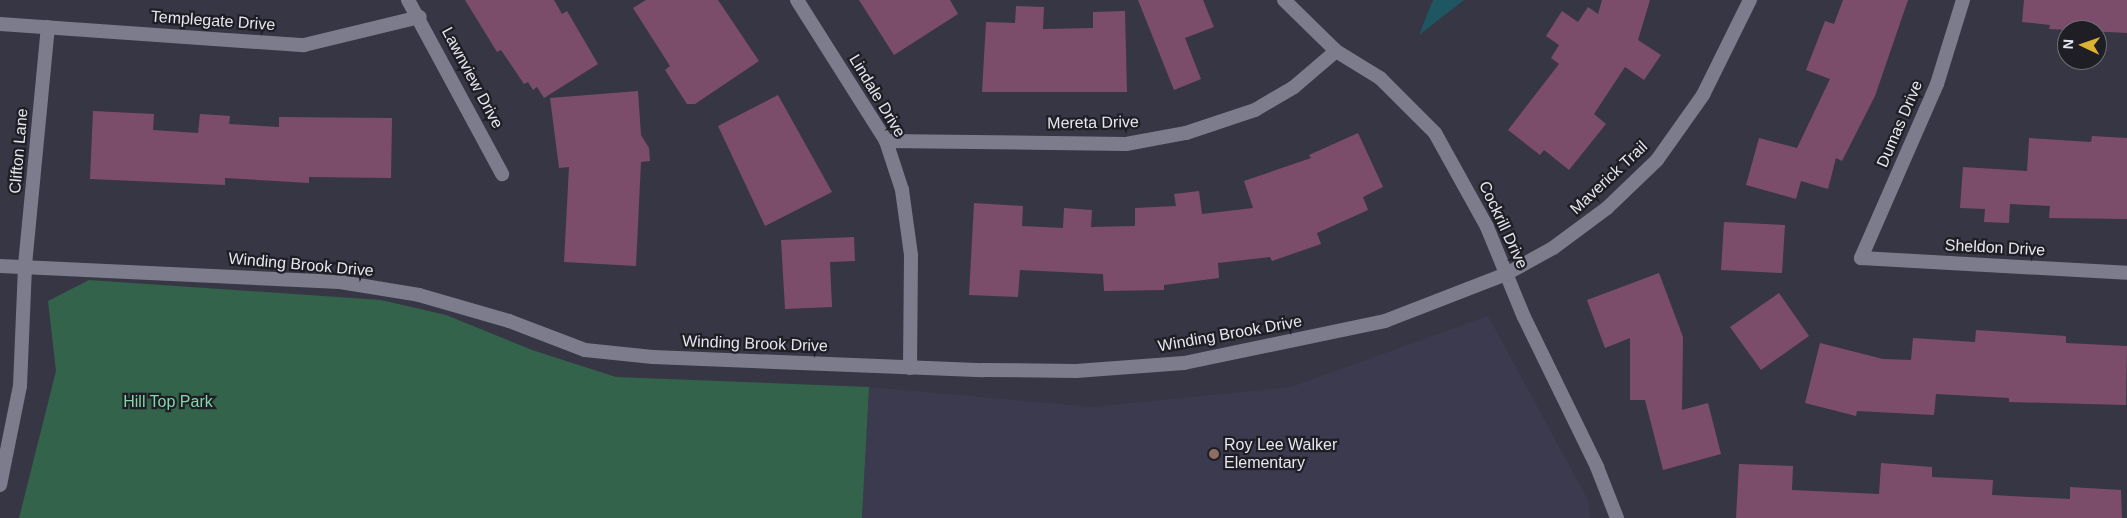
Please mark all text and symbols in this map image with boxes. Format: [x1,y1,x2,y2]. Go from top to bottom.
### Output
street label: Templegate Drive [150,7,276,35]
north arrow [2057,20,2107,70]
street label: Lawnview Drive [437,24,507,132]
text: N [2060,39,2076,50]
street label: Lindale Drive [845,51,909,141]
street label: Dumas Drive [1873,78,1927,170]
street label: Clifton Lane [6,108,32,194]
street label: Mereta Drive [1047,113,1139,133]
street label: Maverick Trail [1566,137,1652,219]
street label: Cockrill Drive [1474,178,1532,272]
street label: Sheldon Drive [1944,236,2046,260]
street label: Winding Brook Drive [228,249,374,281]
street label: Winding Brook Drive [1157,312,1303,356]
street label: Winding Brook Drive [682,332,828,356]
park label: Hill Top Park [123,392,213,412]
place label: Roy Lee Walker Elementary [1224,435,1337,473]
marker: Roy Lee Walker Elementary [1208,448,1220,460]

